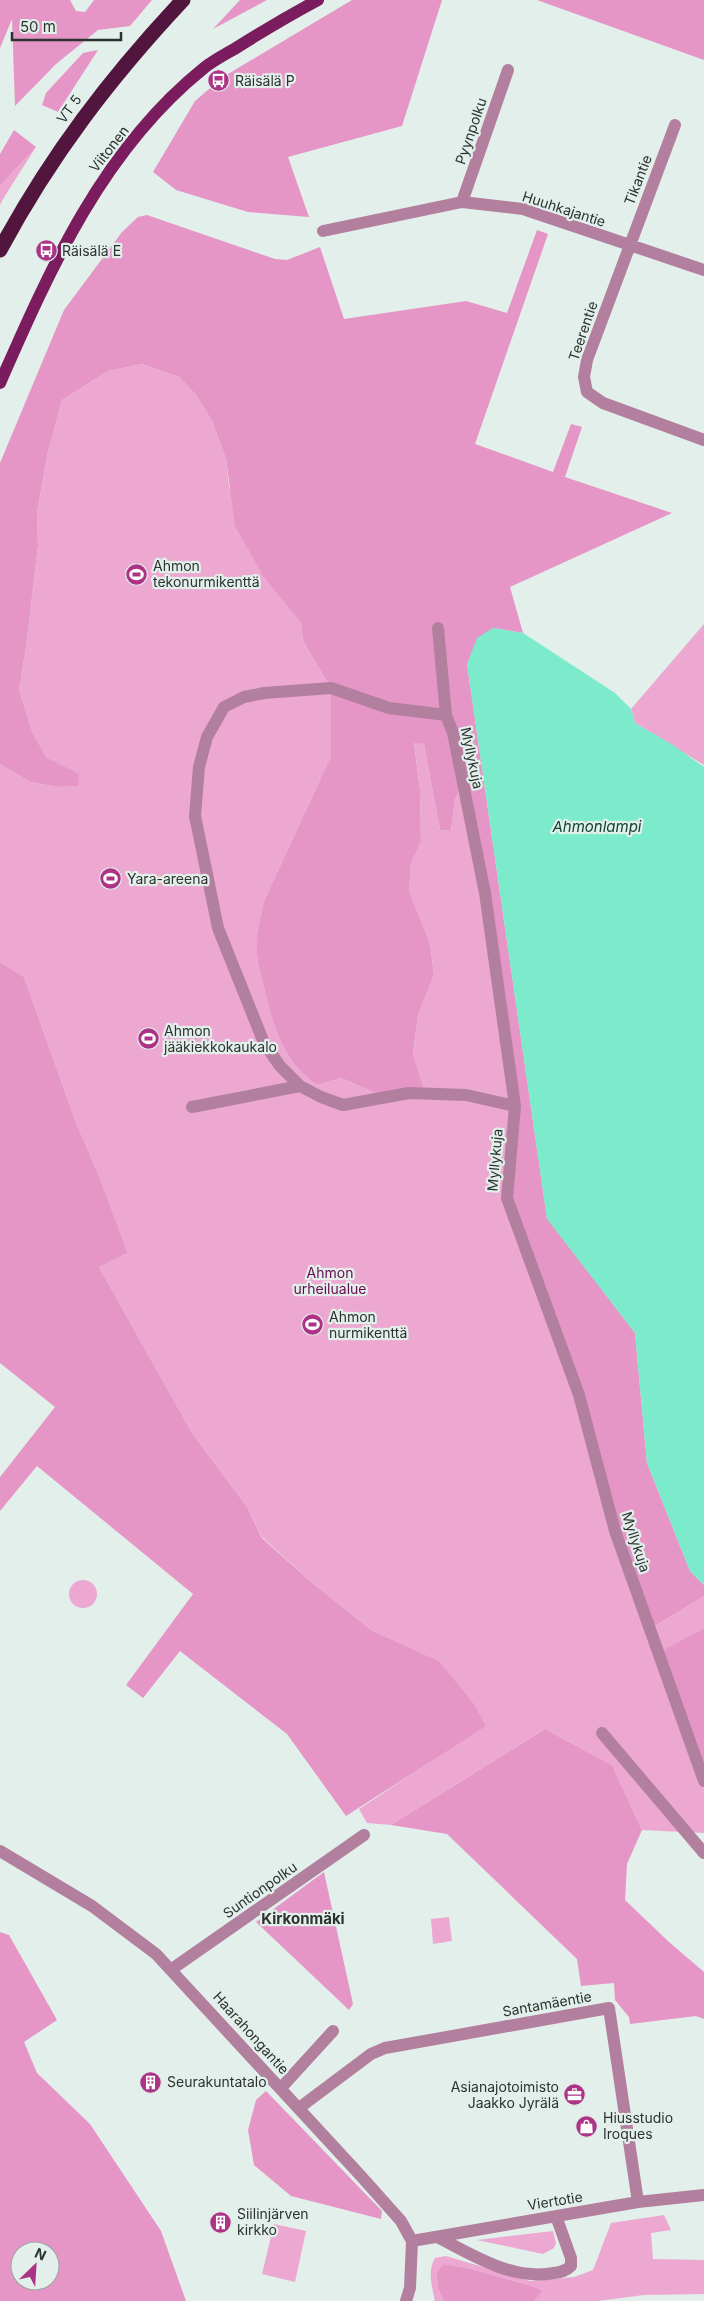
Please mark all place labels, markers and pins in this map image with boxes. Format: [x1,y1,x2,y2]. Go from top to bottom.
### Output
bus stop icon: Räisälä P [207,69,231,93]
place label: Räisälä P [235,72,295,89]
bus stop icon: Räisälä E [34,239,58,263]
place label: Räisälä E [62,242,121,259]
place label: Ahmon tekonurmikenttä [153,557,260,590]
sports icon: Ahmon tekonurmikenttä [125,562,149,586]
sports icon: Yara-areena [99,867,123,891]
place label: Yara-areena [127,870,208,887]
place label: Ahmon jääkiekkokaukalo [163,1022,277,1055]
sports icon: Ahmon jääkiekkokaukalo [136,1027,160,1051]
place label: Ahmon nurmikenttä [329,1308,407,1341]
sports icon: Ahmon nurmikenttä [301,1313,325,1337]
building icon: Seurakuntatalo [139,2070,163,2094]
place label: Seurakuntatalo [167,2073,267,2090]
place label: Asianajotoimisto Jaakko Jyrälä [451,2078,559,2111]
office icon: Asianajotoimisto Jaakko Jyrälä [563,2083,587,2107]
place label: Hiusstudio Iroques [603,2109,673,2142]
shop icon: Hiusstudio Iroques [575,2114,599,2138]
place label: Siilinjärven kirkko [237,2205,309,2238]
building icon: Siilinjärven kirkko [209,2210,233,2234]

